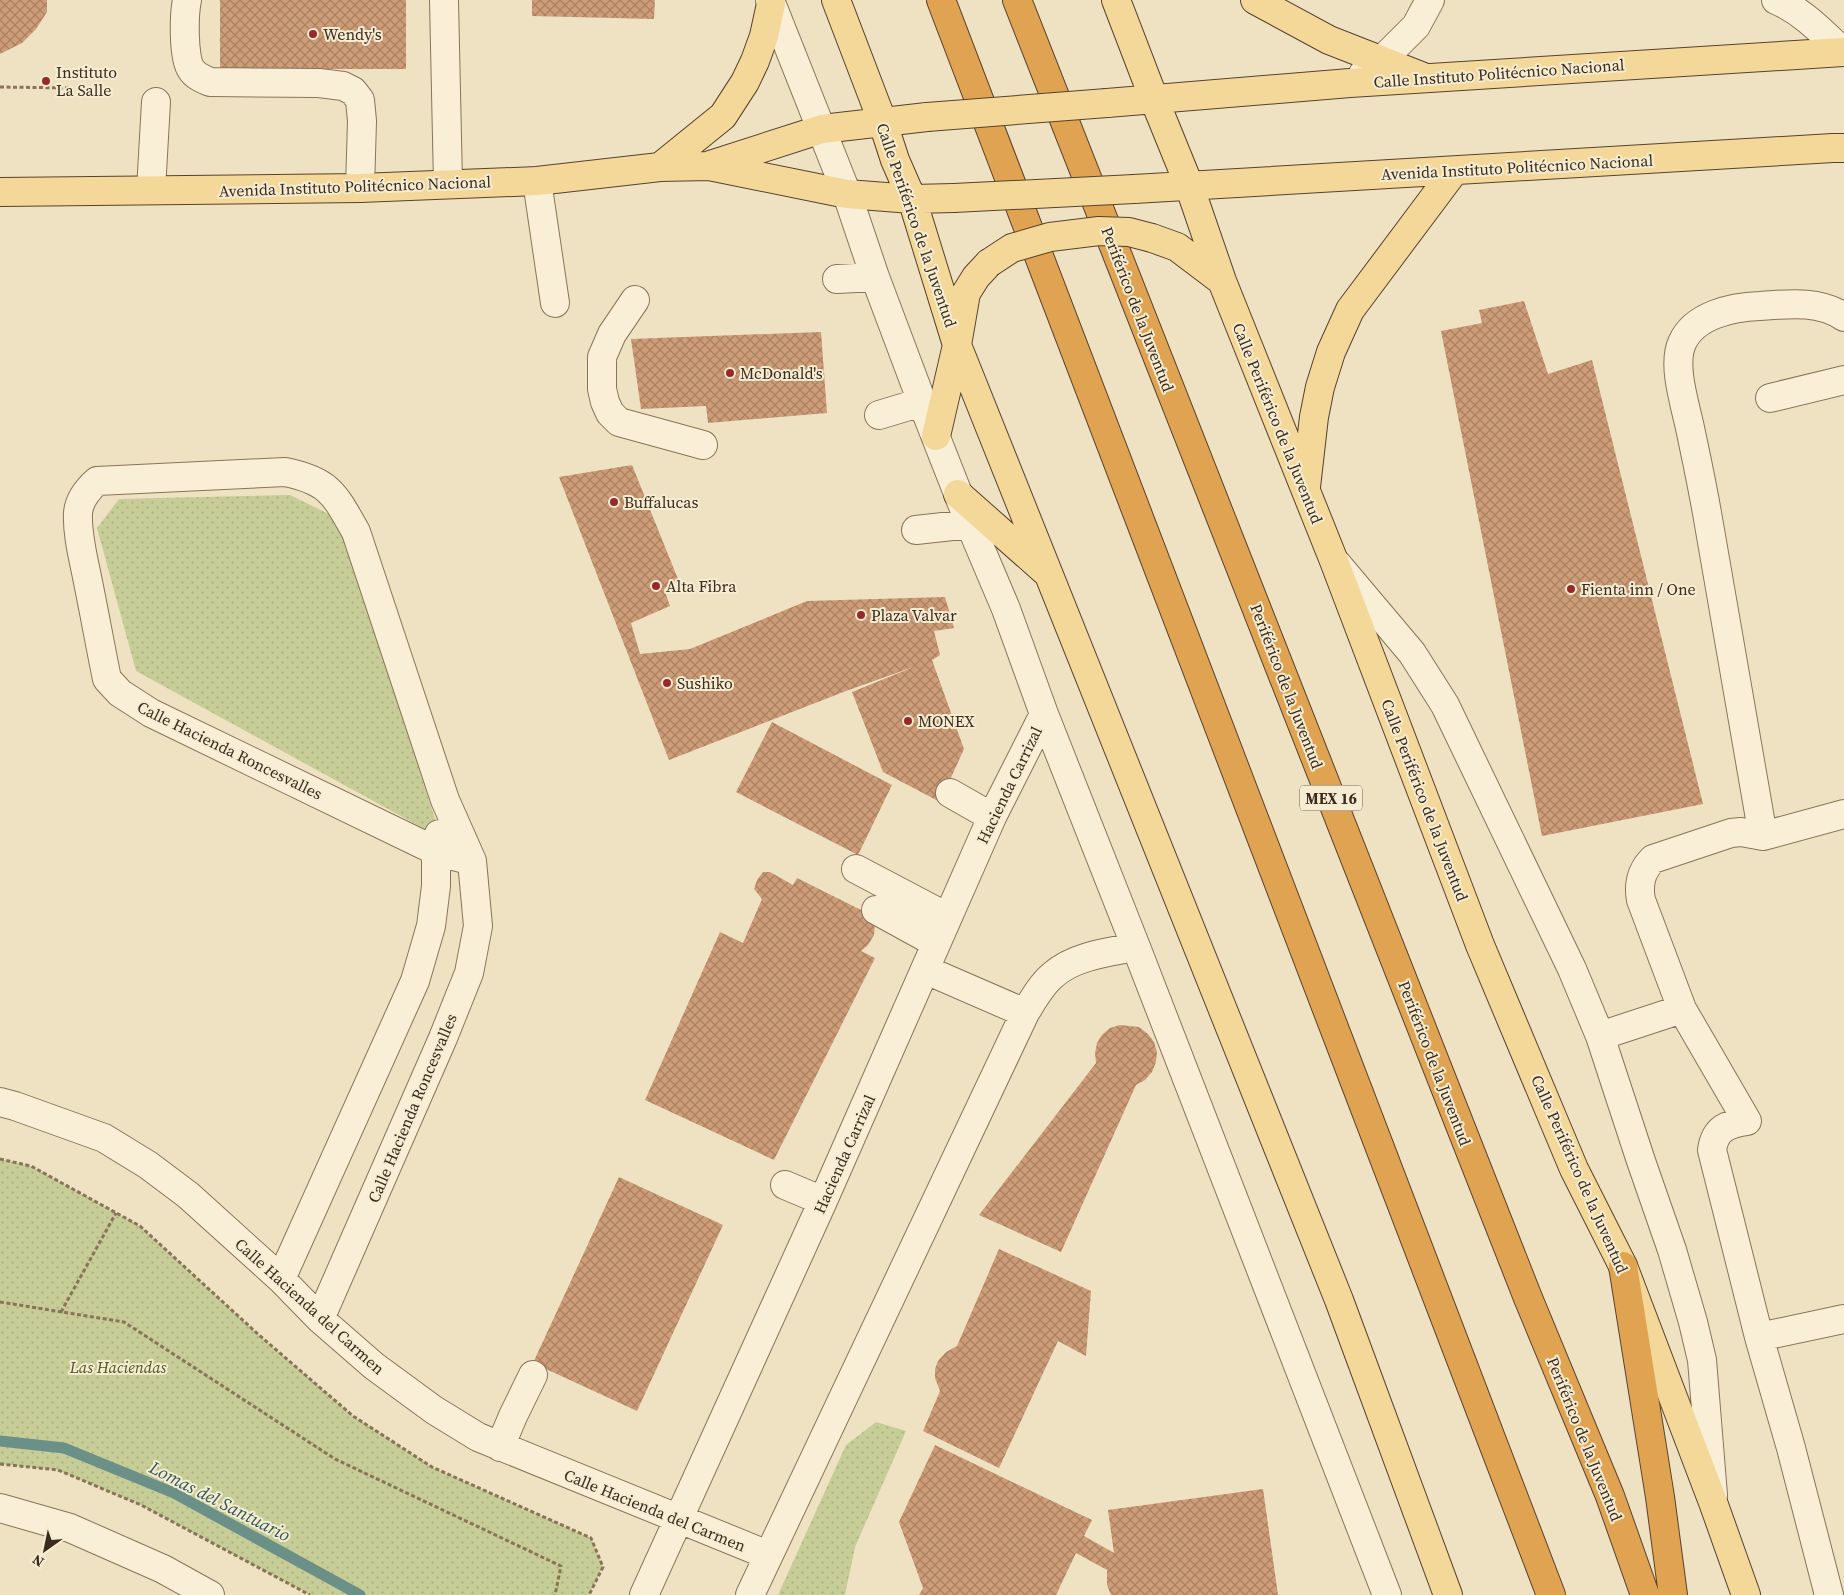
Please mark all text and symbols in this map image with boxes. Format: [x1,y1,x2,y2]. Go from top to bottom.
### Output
place label: Wendy's [323,23,382,45]
marker: Wendy's [307,28,319,40]
street label: Calle Instituto Politécnico Nacional [1373,53,1625,93]
place label: Instituto La Salle [56,61,117,101]
marker: Instituto La Salle [40,75,52,87]
street label: Calle Periférico de la Juventud [872,120,962,330]
street label: Avenida Instituto Politécnico Nacional [1380,149,1654,185]
street label: Avenida Instituto Politécnico Nacional [218,170,492,202]
street label: Periférico de la Juventud [1096,223,1180,395]
street label: Calle Periférico de la Juventud [1228,319,1328,527]
place label: McDonald's [740,362,823,384]
marker: McDonald's [724,367,736,379]
place label: Buffalucas [624,491,698,513]
marker: Buffalucas [608,496,620,508]
place label: Alta Fibra [666,575,737,597]
place label: Fienta inn / One [1581,578,1696,600]
marker: Alta Fibra [650,580,662,592]
marker: Fienta inn / One [1565,583,1577,595]
street label: Periférico de la Juventud [1245,600,1329,772]
place label: Plaza Valvar [871,604,957,626]
marker: Plaza Valvar [855,609,867,621]
place label: Sushiko [677,672,733,694]
marker: Sushiko [661,677,673,689]
street label: Calle Hacienda Roncesvalles [134,695,326,805]
street label: Calle Periférico de la Juventud [1376,696,1474,904]
place label: MONEX [918,710,975,732]
marker: MONEX [902,715,914,727]
street label: Hacienda Carrizal [971,722,1047,847]
road number: MEX 16 [1300,786,1362,810]
street label: Periférico de la Juventud [1393,977,1477,1149]
street label: Calle Hacienda Roncesvalles [362,1010,462,1206]
street label: Calle Periférico de la Juventud [1526,1071,1634,1277]
street label: Hacienda Carrizal [808,1091,880,1217]
street label: Calle Hacienda del Carmen [231,1233,390,1379]
street label: Periférico de la Juventud [1542,1354,1628,1524]
park label: Las Haciendas [69,1356,166,1378]
water label: Lomas del Santuario [144,1454,295,1547]
street label: Calle Hacienda del Carmen [561,1463,749,1557]
north arrow [20,1525,70,1575]
text: N [28,1550,48,1572]

